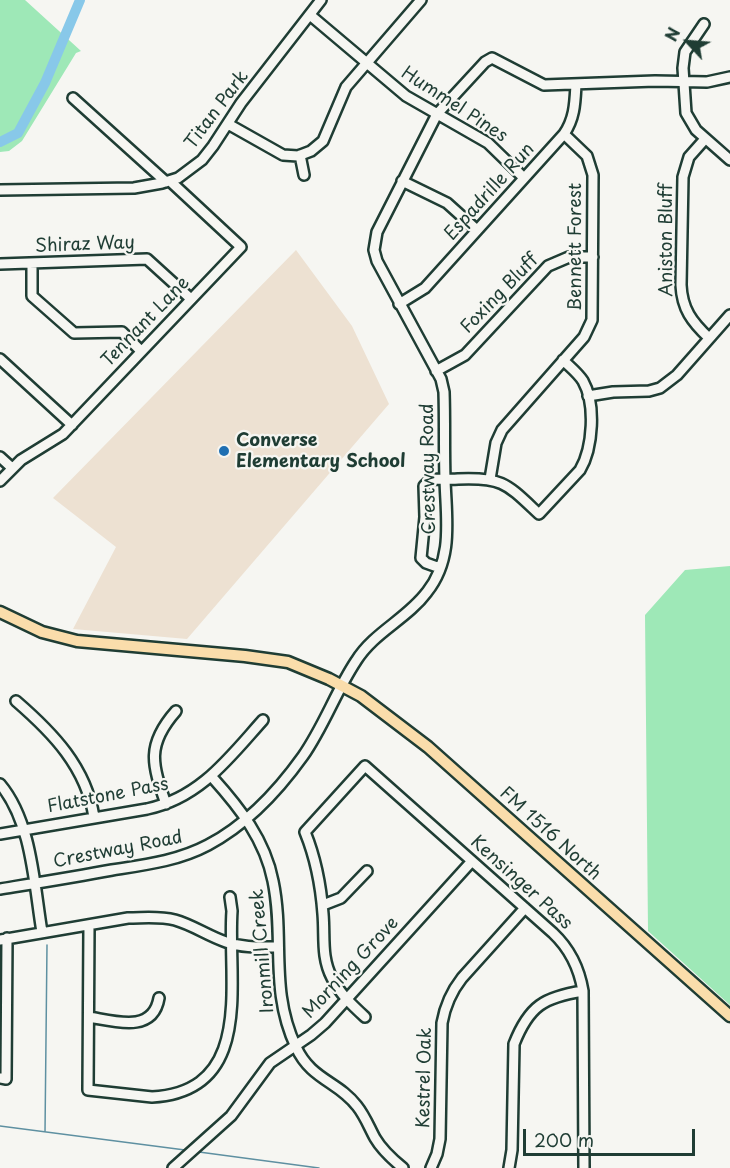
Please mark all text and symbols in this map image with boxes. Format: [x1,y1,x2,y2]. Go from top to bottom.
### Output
north arrow [658,12,718,72]
text: N [658,23,685,45]
street label: Hummel Pines [397,63,511,147]
street label: Titan Park [181,67,253,153]
street label: Espadrille Run [441,139,539,245]
street label: Bennett Forest [565,183,587,311]
street label: Aniston Bluff [656,183,678,297]
street label: Shiraz Way [35,232,135,258]
street label: Foxing Bluff [457,250,543,338]
street label: Tennant Lane [98,272,194,372]
street label: Crestway Road [417,403,441,535]
place label: Converse Elementary School [236,430,406,472]
marker: Converse Elementary School [217,444,231,458]
street label: Flatstone Pass [46,774,170,818]
street label: FM 1516 North [495,783,605,885]
street label: Crestway Road [51,827,185,873]
street label: Kensinger Pass [466,832,576,934]
street label: Ironmill Creek [247,888,279,1014]
street label: Morning Grove [298,913,404,1023]
street label: Kestrel Oak [413,1027,437,1129]
scale bar [526,1117,698,1155]
text: 200 m [534,1126,594,1153]

